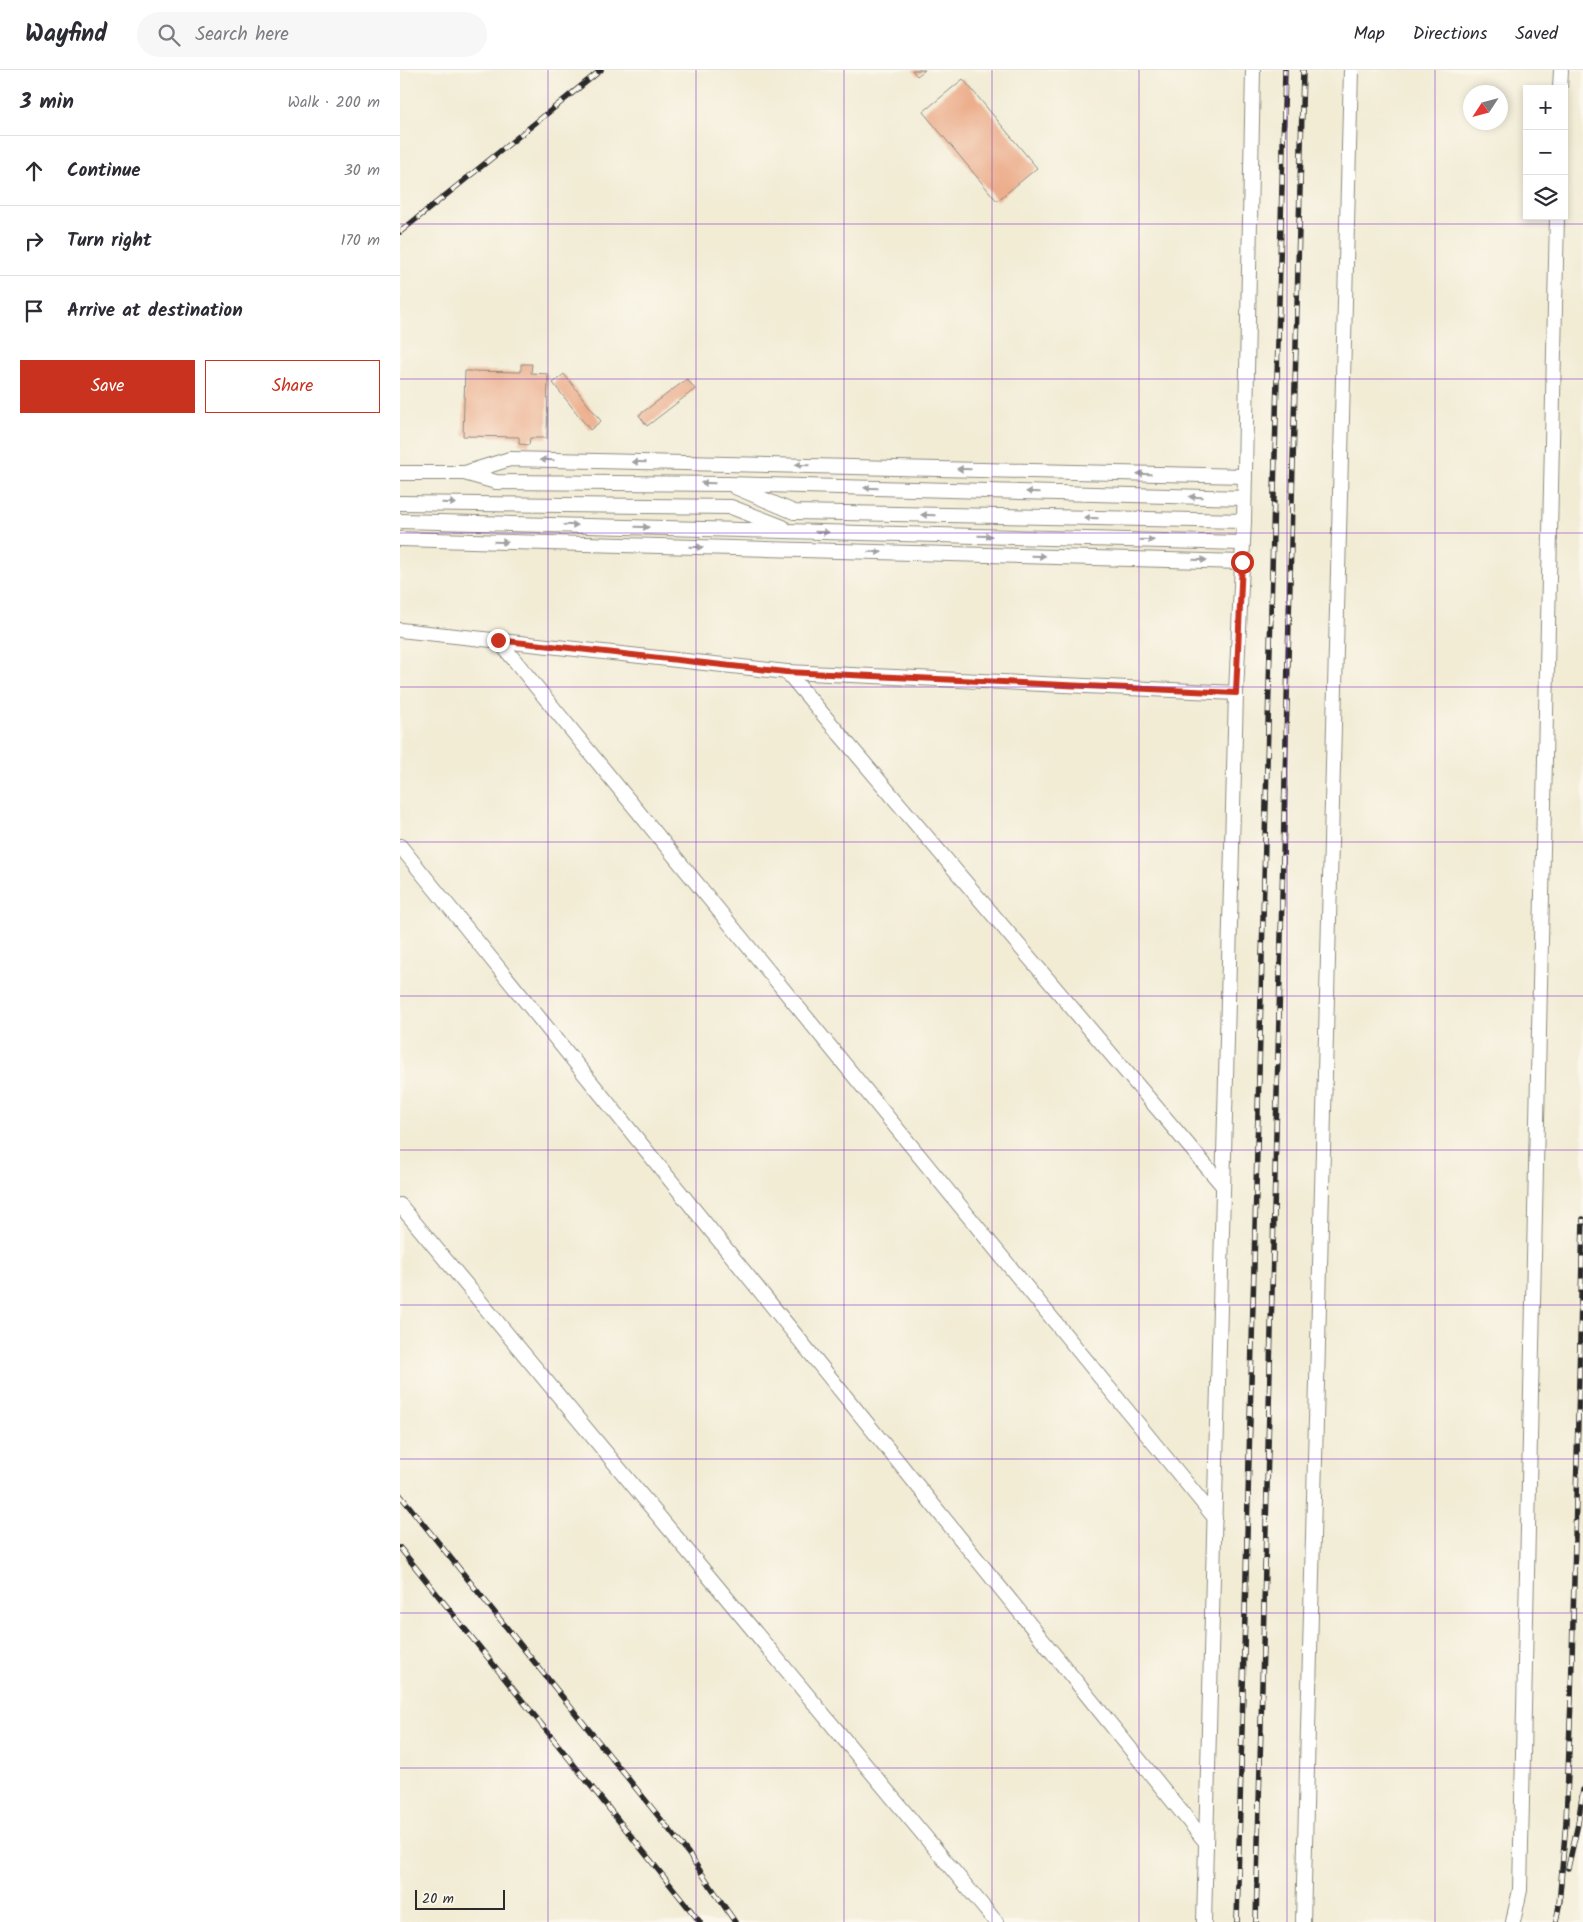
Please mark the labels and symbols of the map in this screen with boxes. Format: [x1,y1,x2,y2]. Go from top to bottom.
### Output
north arrow [1463,85,1508,130]
one-way arrow [539,455,555,463]
one-way arrow [631,458,647,466]
one-way arrow [793,461,809,469]
one-way arrow [956,465,972,473]
one-way arrow [1136,470,1152,478]
one-way arrow [700,479,716,487]
one-way arrow [862,483,878,491]
one-way arrow [1025,488,1041,496]
one-way arrow [1187,492,1203,500]
one-way arrow [441,499,457,507]
one-way arrow [920,510,936,518]
one-way arrow [1082,514,1098,522]
one-way arrow [563,521,579,529]
one-way arrow [635,523,651,531]
one-way arrow [815,528,831,536]
one-way arrow [977,532,993,540]
one-way arrow [1139,537,1155,545]
one-way arrow [493,538,509,546]
one-way arrow [688,543,704,551]
one-way arrow [868,548,884,556]
route start [1231,551,1254,574]
one-way arrow [1030,552,1046,560]
one-way arrow [1193,557,1209,565]
route end [487,629,510,652]
scale bar [415,1887,505,1910]

